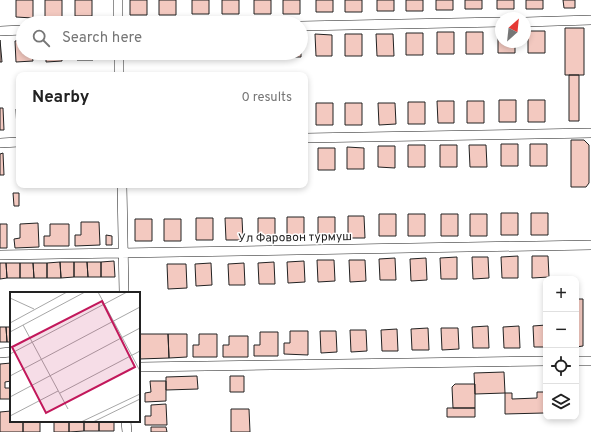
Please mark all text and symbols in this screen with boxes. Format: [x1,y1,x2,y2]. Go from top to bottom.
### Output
north arrow [495,12,531,48]
search box [16,16,308,60]
icon: search [30,27,52,49]
text: Search here [62,29,142,48]
text: Nearby [32,87,89,109]
text: 0 results [241,90,292,106]
street label: Ул Фаровон турмуш [238,229,352,247]
map controls [543,276,579,420]
button: + [543,276,579,312]
inset map [10,292,140,422]
button: − [543,312,579,348]
button: locate [543,348,579,384]
button: layers [543,384,579,420]

